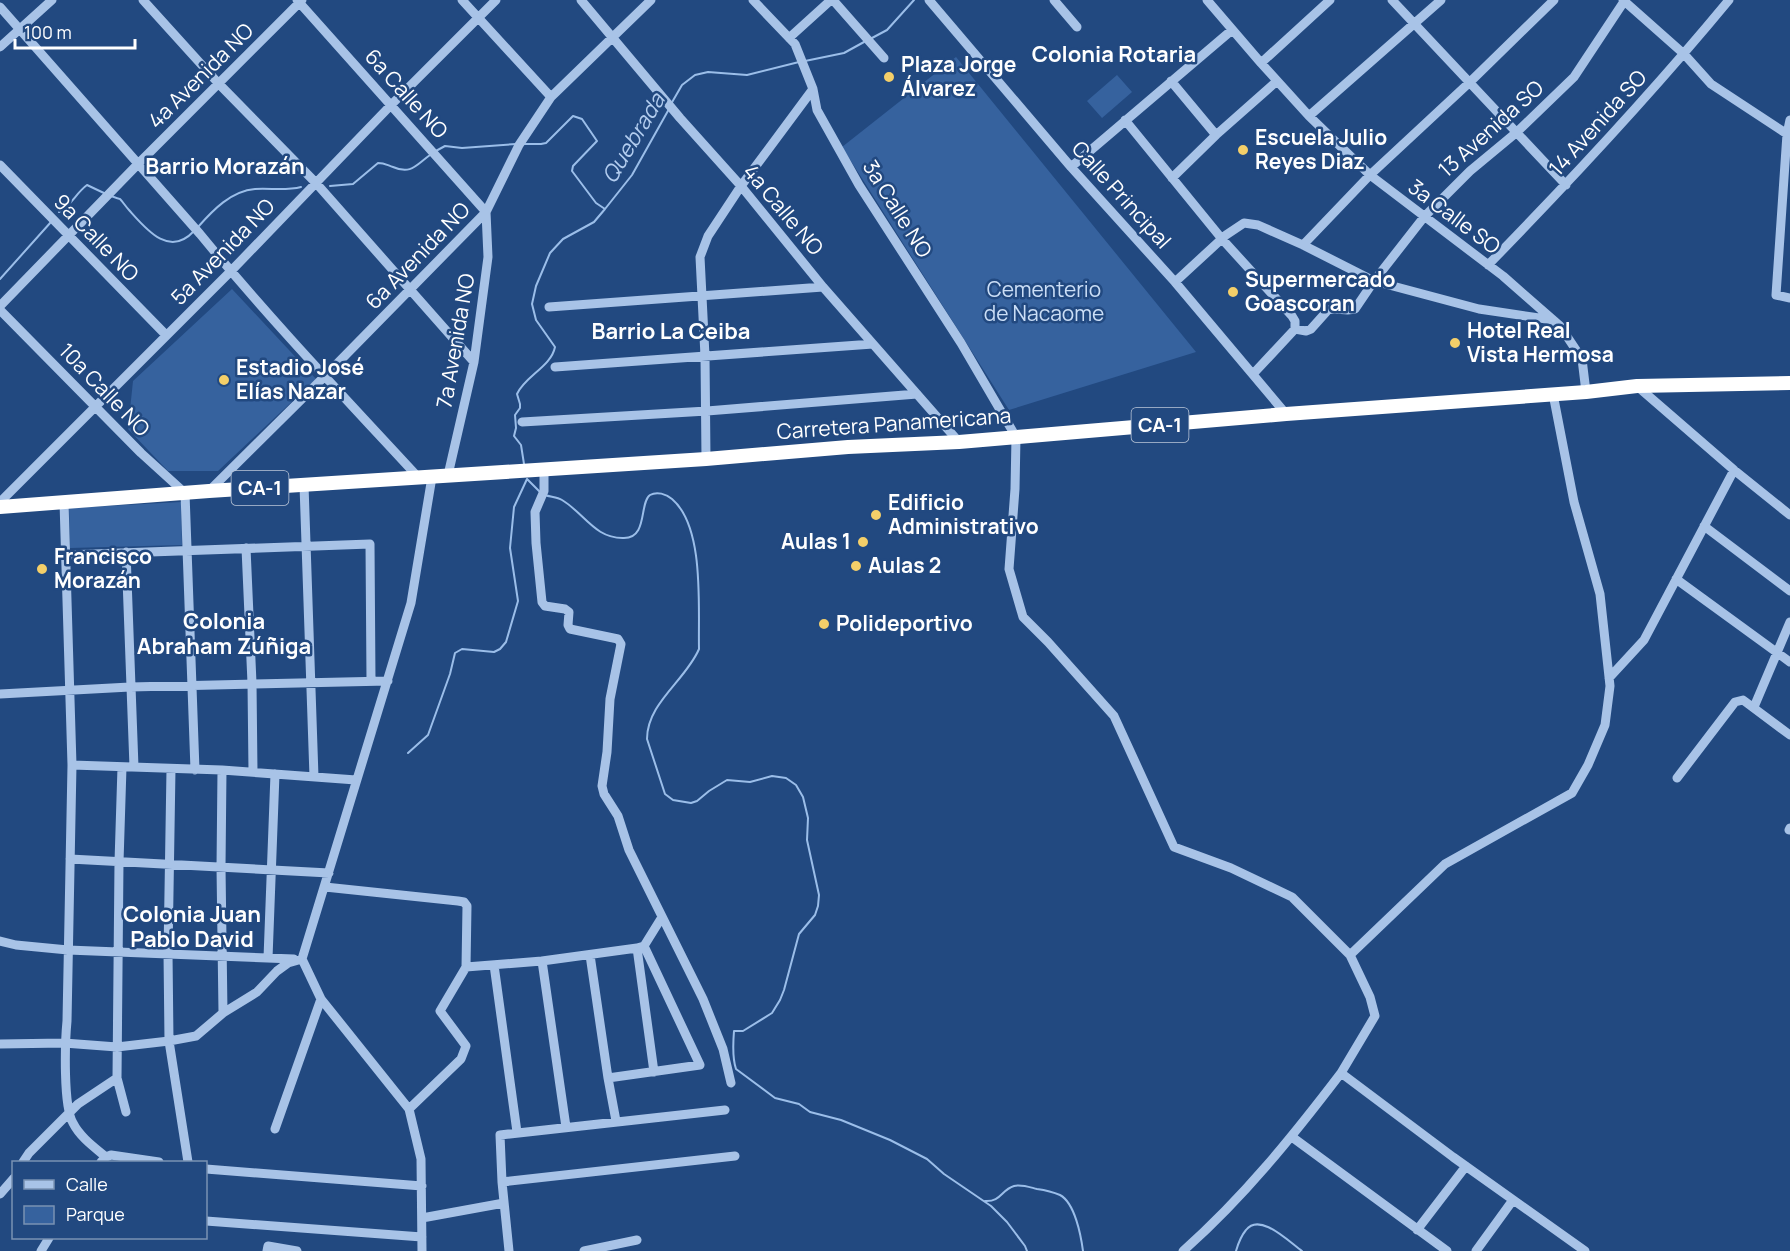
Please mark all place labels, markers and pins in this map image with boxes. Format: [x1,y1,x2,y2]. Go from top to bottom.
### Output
place label: Plaza Jorge Álvarez [901,50,1016,102]
marker: Plaza Jorge Álvarez [882,70,896,84]
place label: Escuela Julio Reyes Diaz [1255,123,1387,175]
marker: Escuela Julio Reyes Diaz [1236,143,1250,157]
place label: Supermercado Goascoran [1245,265,1395,317]
marker: Supermercado Goascoran [1226,285,1240,299]
place label: Hotel Real Vista Hermosa [1467,316,1614,368]
marker: Hotel Real Vista Hermosa [1448,336,1462,350]
place label: Estadio José Elías Nazar [236,353,364,405]
marker: Estadio José Elías Nazar [217,373,231,387]
place label: Edificio Administrativo [888,488,1039,540]
marker: Edificio Administrativo [869,508,883,522]
place label: Aulas 1 [781,527,851,555]
marker: Aulas 1 [856,535,870,549]
place label: Francisco Morazán [54,542,152,594]
place label: Aulas 2 [868,551,941,579]
marker: Aulas 2 [849,559,863,573]
marker: Francisco Morazán [35,562,49,576]
place label: Polideportivo [836,609,973,637]
marker: Polideportivo [817,617,831,631]

